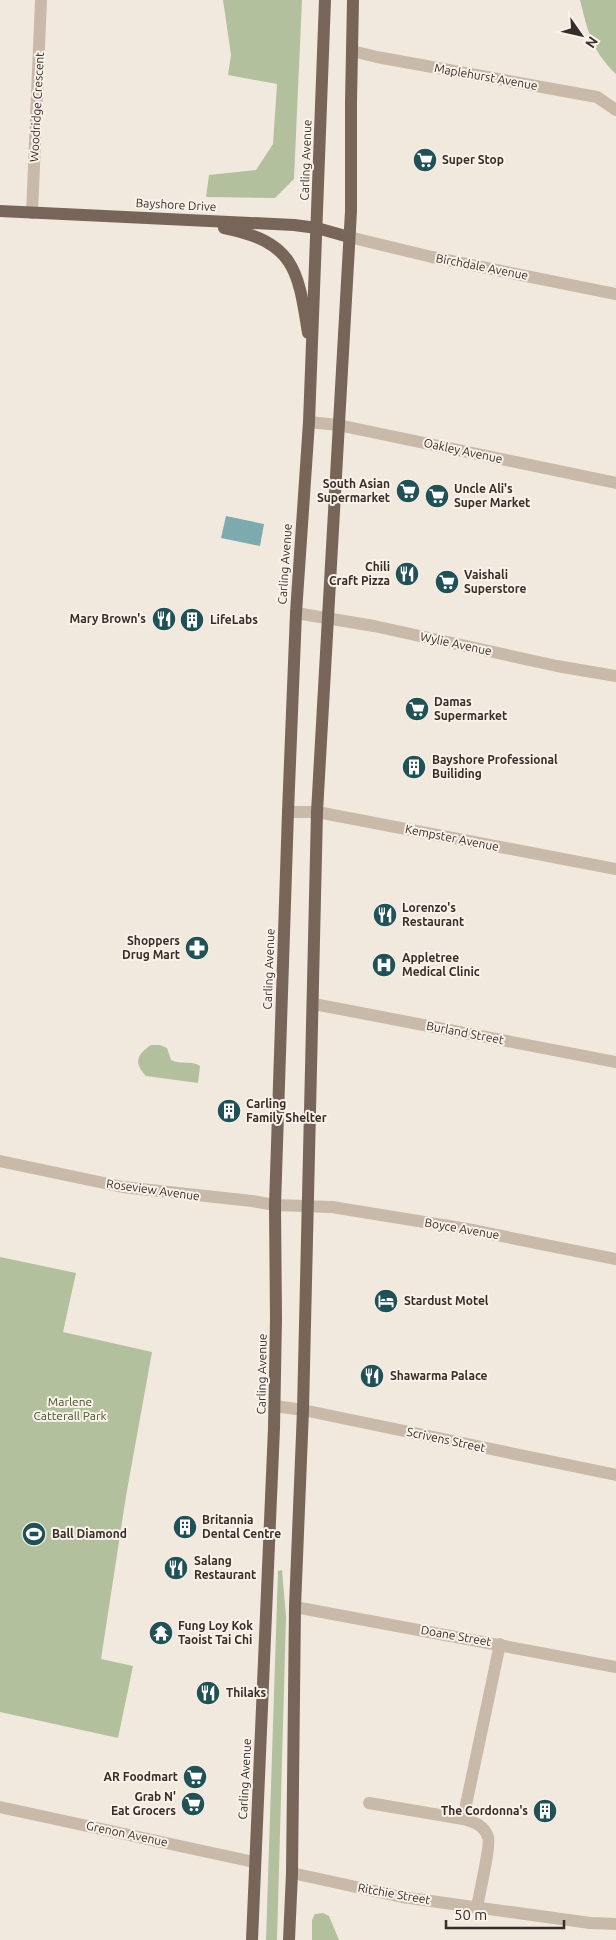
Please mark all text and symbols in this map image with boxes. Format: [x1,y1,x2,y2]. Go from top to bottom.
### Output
north arrow [556,10,606,60]
text: N [582,33,601,51]
street label: Woodridge Crescent [27,51,46,162]
street label: Maplehurst Avenue [433,61,539,92]
street label: Carling Avenue [298,119,313,201]
supermarket icon: Super Stop [412,147,438,173]
place label: Super Stop [442,153,504,166]
street label: Bayshore Drive [135,196,217,213]
street label: Birchdale Avenue [435,251,529,282]
street label: Oakley Avenue [422,436,504,465]
place label: South Asian Supermarket [317,477,390,504]
supermarket icon: South Asian Supermarket [395,478,421,504]
place label: Uncle Ali's Super Market [454,482,530,509]
supermarket icon: Uncle Ali's Super Market [424,483,450,509]
street label: Carling Avenue [275,523,294,605]
place label: Chili Craft Pizza [329,560,390,587]
restaurant icon: Chili Craft Pizza [394,561,420,587]
place label: Vaishali Superstore [464,568,527,595]
supermarket icon: Vaishali Superstore [434,569,460,595]
restaurant icon: Mary Brown's [151,606,177,632]
building icon: LifeLabs [179,607,205,633]
place label: Mary Brown's [70,612,146,625]
place label: LifeLabs [210,613,258,626]
street label: Wylie Avenue [419,630,493,657]
place label: Damas Supermarket [434,695,507,722]
supermarket icon: Damas Supermarket [404,696,430,722]
place label: Bayshore Professional Builiding [432,753,558,780]
building icon: Bayshore Professional Builiding [401,754,427,780]
street label: Kempster Avenue [404,822,500,853]
place label: Lorenzo's Restaurant [402,901,464,928]
restaurant icon: Lorenzo's Restaurant [372,902,398,928]
street label: Carling Avenue [261,928,276,1010]
place label: Shoppers Drug Mart [122,934,180,961]
pharmacy icon: Shoppers Drug Mart [184,935,210,961]
place label: Appletree Medical Clinic [402,951,480,978]
hospital icon: Appletree Medical Clinic [371,952,397,978]
street label: Burland Street [425,1019,505,1046]
place label: Carling Family Shelter [246,1097,327,1124]
building icon: Carling Family Shelter [216,1098,242,1124]
street label: Roseview Avenue [106,1177,201,1202]
street label: Boyce Avenue [424,1216,501,1241]
hotel icon: Stardust Motel [373,1288,399,1314]
place label: Stardust Motel [404,1294,489,1307]
street label: Carling Avenue [254,1333,269,1415]
restaurant icon: Shawarma Palace [359,1363,385,1389]
place label: Shawarma Palace [390,1369,488,1382]
park label: Marlene Catterall Park [33,1395,107,1422]
street label: Scrivens Street [406,1425,487,1454]
place label: Britannia Dental Centre [202,1513,281,1540]
building icon: Britannia Dental Centre [172,1514,198,1540]
sports icon: Ball Diamond [21,1521,47,1547]
place label: Ball Diamond [52,1527,127,1540]
place label: Salang Restaurant [194,1554,256,1581]
restaurant icon: Salang Restaurant [163,1555,189,1581]
place label: Fung Loy Kok Taoist Tai Chi [178,1619,253,1646]
temple icon: Fung Loy Kok Taoist Tai Chi [148,1620,174,1646]
street label: Doane Street [420,1623,493,1648]
restaurant icon: Thilaks [195,1680,221,1706]
place label: Thilaks [226,1686,267,1699]
street label: Carling Avenue [236,1738,253,1820]
supermarket icon: AR Foodmart [182,1764,208,1790]
place label: AR Foodmart [104,1770,178,1783]
place label: Grab N' Eat Grocers [111,1790,176,1817]
supermarket icon: Grab N' Eat Grocers [180,1791,206,1817]
building icon: The Cordonna's [532,1798,558,1824]
place label: The Cordonna's [441,1804,528,1817]
street label: Grenon Avenue [85,1819,169,1849]
street label: Ritchie Street [357,1881,432,1906]
scale bar [446,1898,564,1930]
text: 50 m [454,1906,487,1923]

